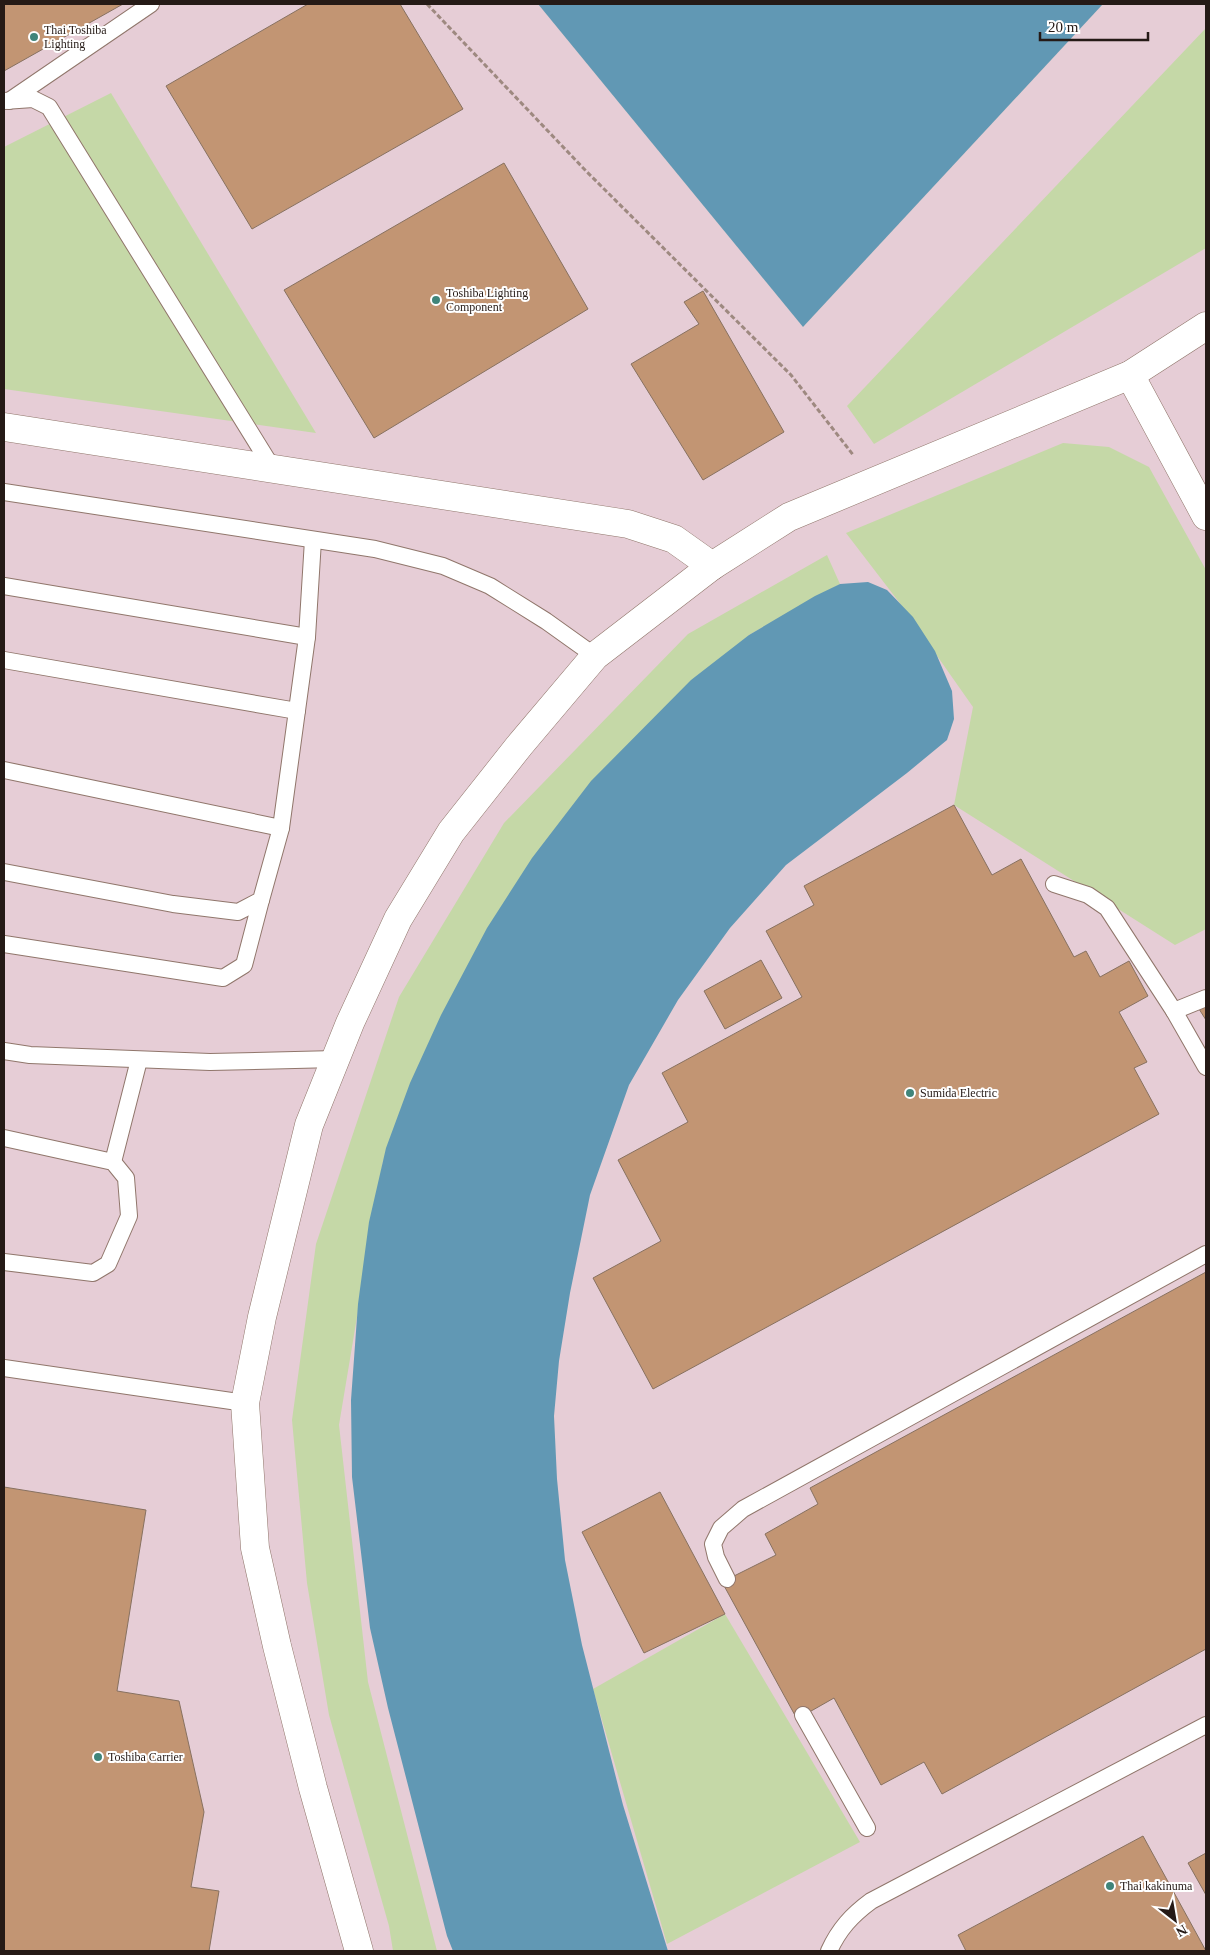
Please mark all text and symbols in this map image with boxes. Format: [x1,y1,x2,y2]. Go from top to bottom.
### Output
scale bar [1040,10,1148,42]
text: 20 m [1048,19,1079,35]
place label: Thai Toshiba Lighting [44,23,107,51]
marker: Thai Toshiba Lighting [28,31,40,43]
place label: Toshiba Lighting Component [446,286,528,314]
marker: Toshiba Lighting Component [430,294,442,306]
place label: Sumida Electric [920,1086,997,1100]
marker: Sumida Electric [904,1087,916,1099]
place label: Toshiba Carrier [108,1750,183,1764]
marker: Toshiba Carrier [92,1751,104,1763]
place label: Thai kakinuma [1120,1879,1193,1893]
marker: Thai kakinuma [1104,1880,1116,1892]
north arrow [1150,1895,1200,1945]
text: N [1173,1922,1190,1940]

